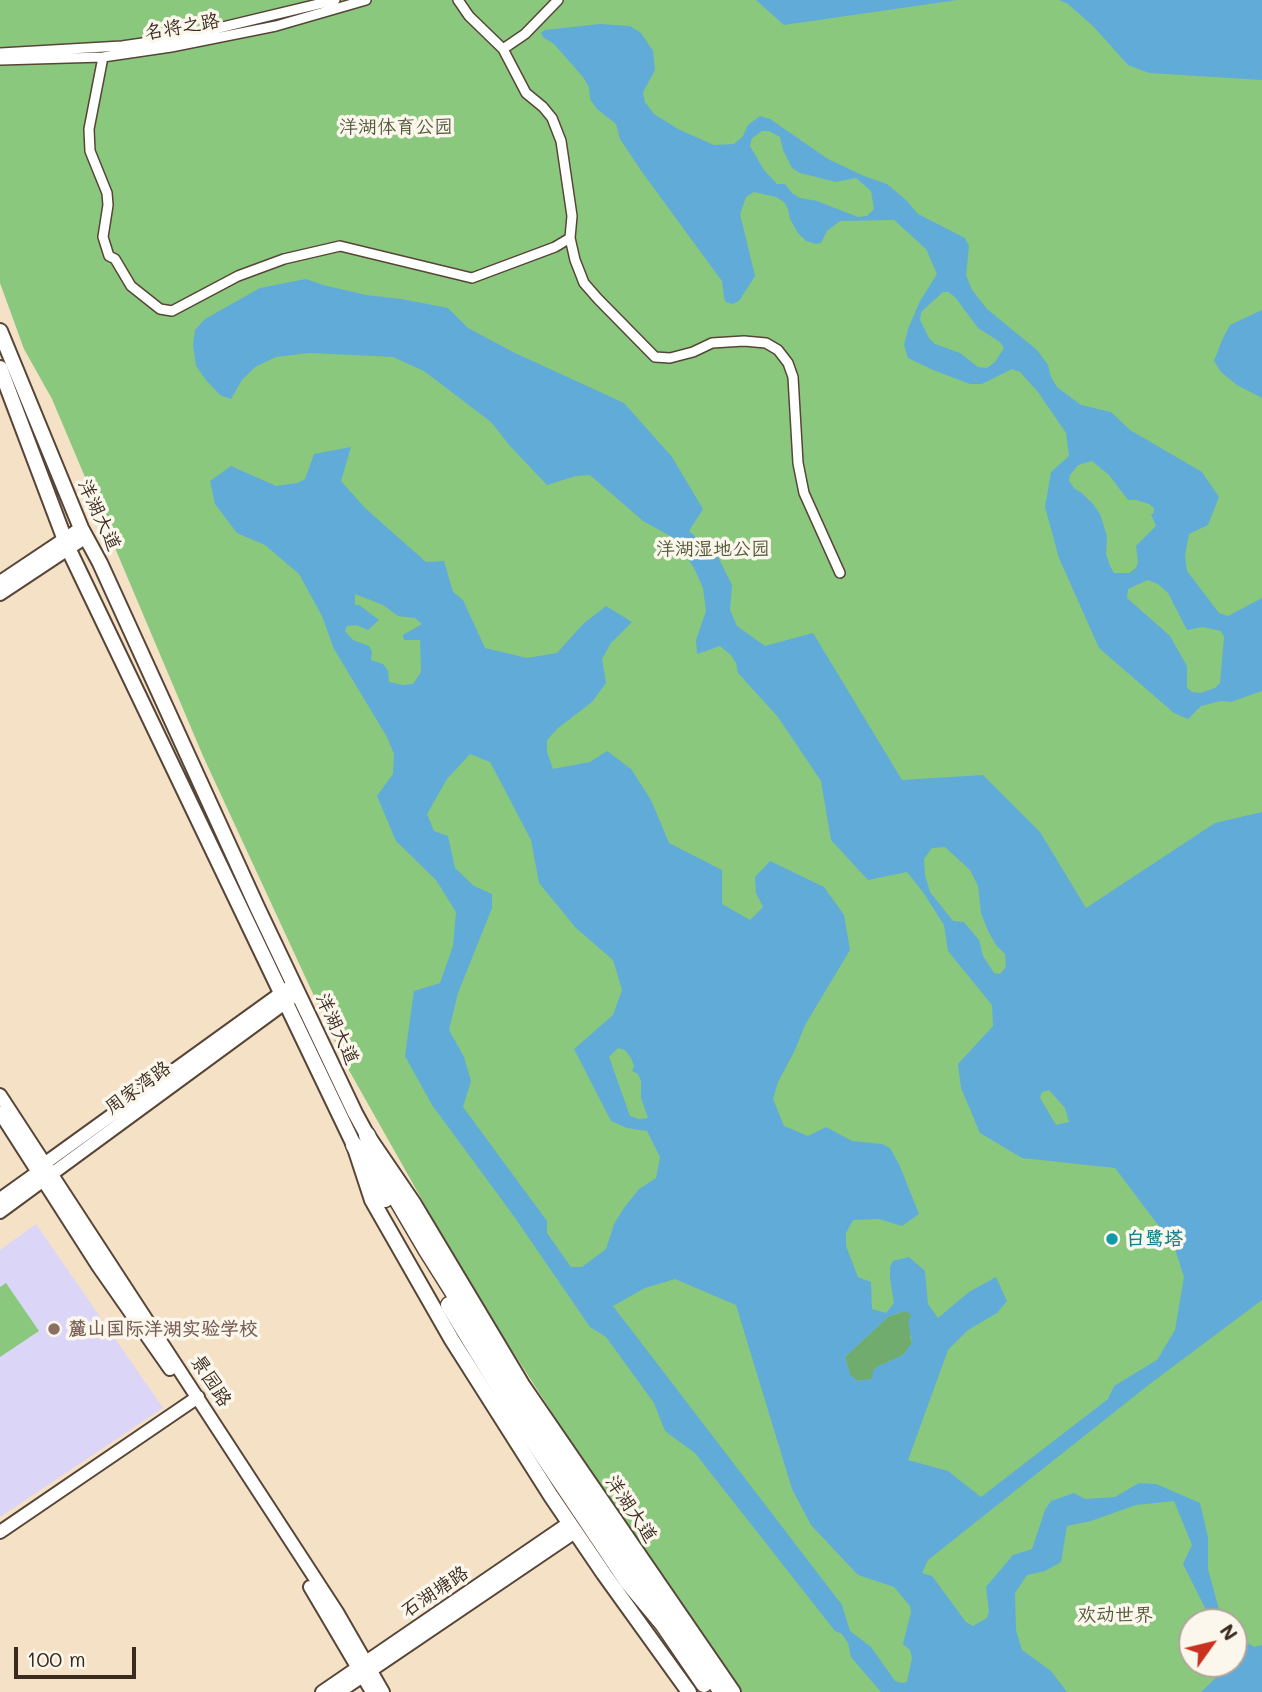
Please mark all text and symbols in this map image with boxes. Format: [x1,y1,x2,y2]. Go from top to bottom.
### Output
street label: 名将之路 [143,9,221,45]
park label: 洋湖体育公园 [339,116,453,138]
street label: 洋湖大道 [73,476,125,554]
park label: 洋湖湿地公园 [656,538,770,560]
street label: 洋湖大道 [311,990,363,1068]
street label: 周家湾路 [101,1056,175,1120]
place label: 白鹭塔 [1126,1228,1183,1250]
marker: 白鹭塔 [1104,1231,1120,1247]
place label: 麓山国际洋湖实验学校 [68,1318,258,1340]
marker: 麓山国际洋湖实验学校 [46,1321,62,1337]
street label: 景园路 [186,1351,236,1411]
street label: 洋湖大道 [600,1471,662,1547]
street label: 石湖塘路 [397,1561,473,1623]
park label: 欢动世界 [1077,1604,1153,1626]
north arrow [1178,1608,1248,1678]
text: N [1215,1619,1244,1645]
scale bar [18,1632,140,1676]
text: 100 m [27,1645,86,1672]

